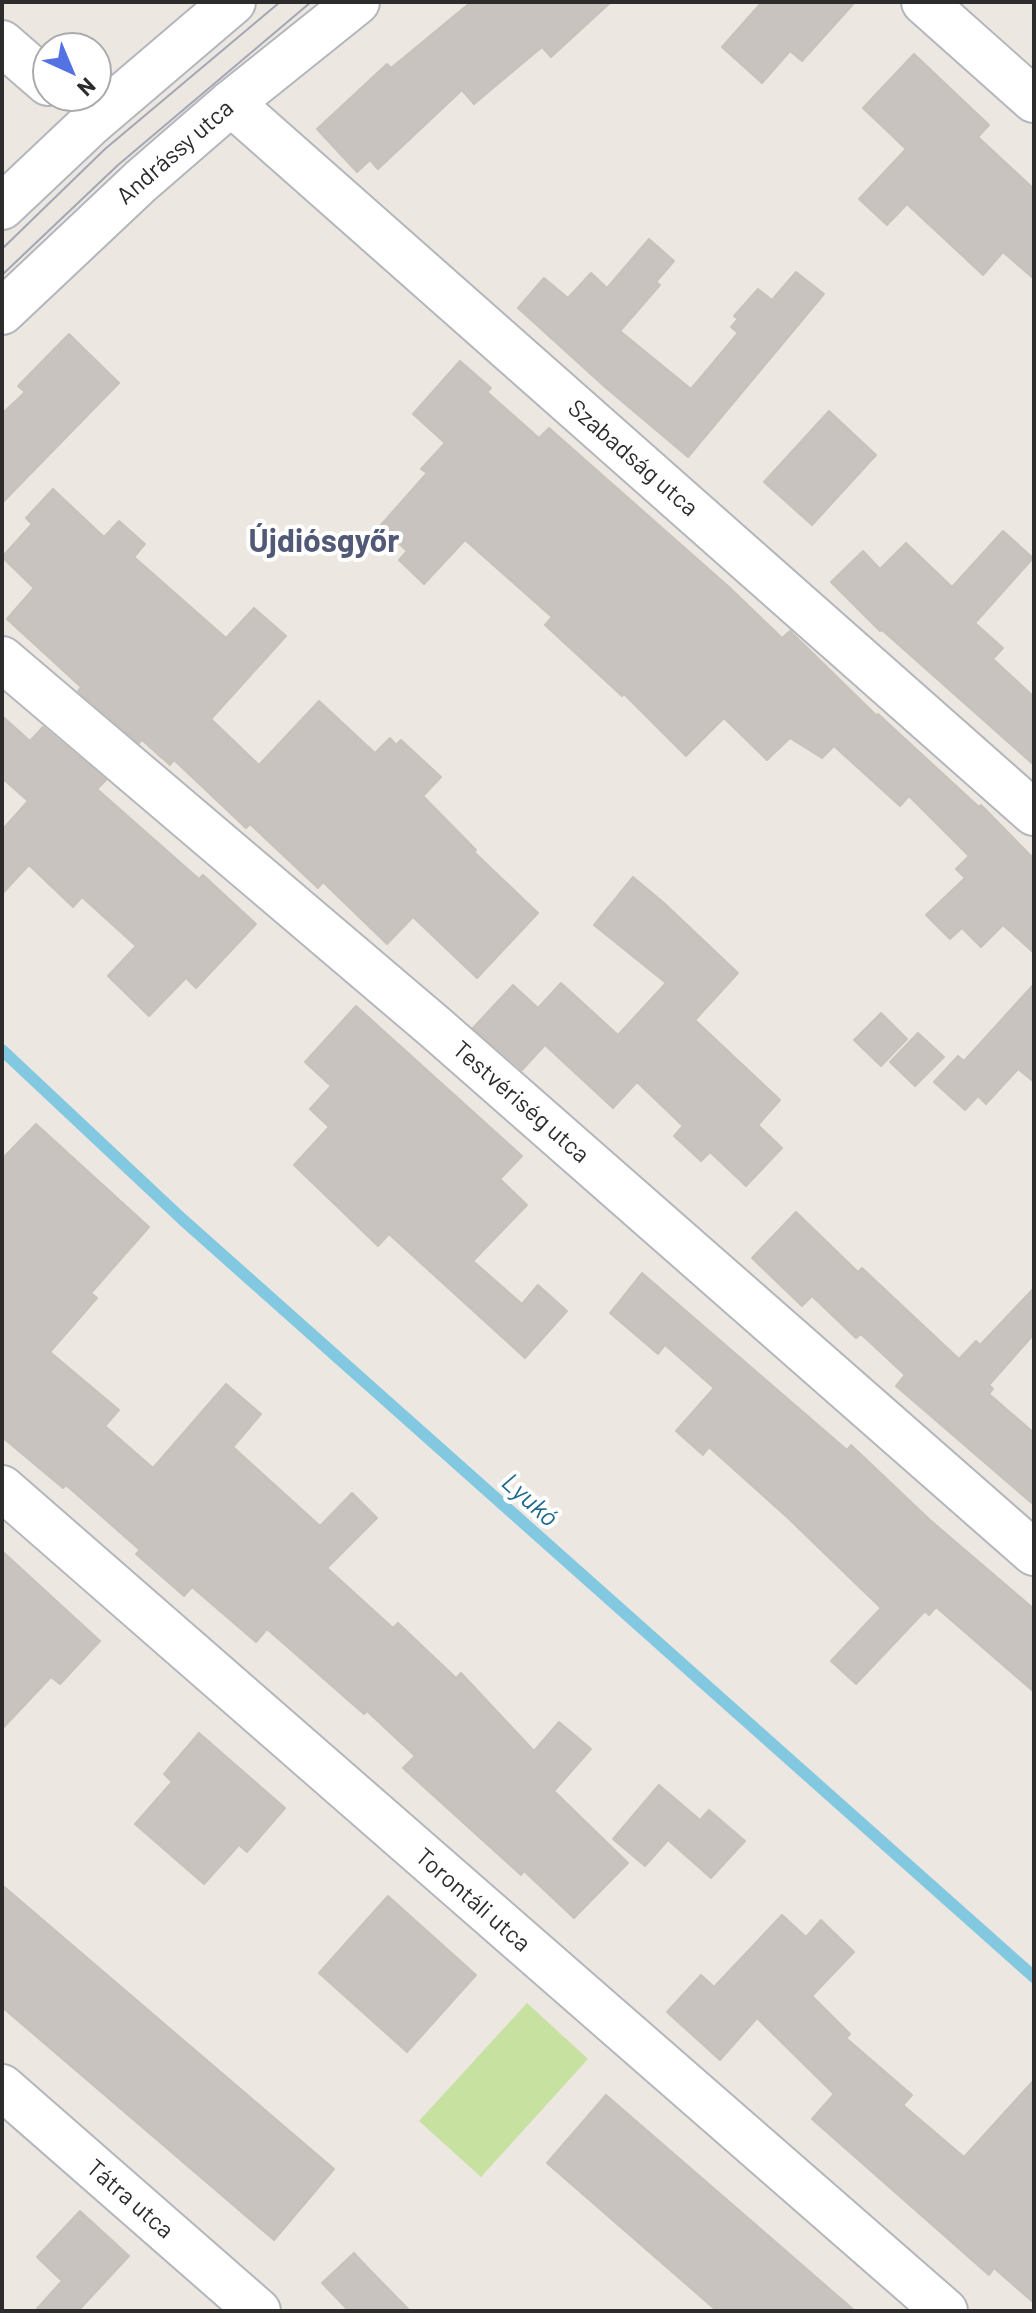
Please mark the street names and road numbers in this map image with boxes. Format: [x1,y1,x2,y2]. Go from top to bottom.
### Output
street label: Andrássy utca [111,94,239,210]
street label: Szabadság utca [562,394,704,522]
street label: Testvériség utca [447,1035,595,1169]
street label: Torontáli utca [410,1842,536,1958]
street label: Tátra utca [81,2153,179,2245]

